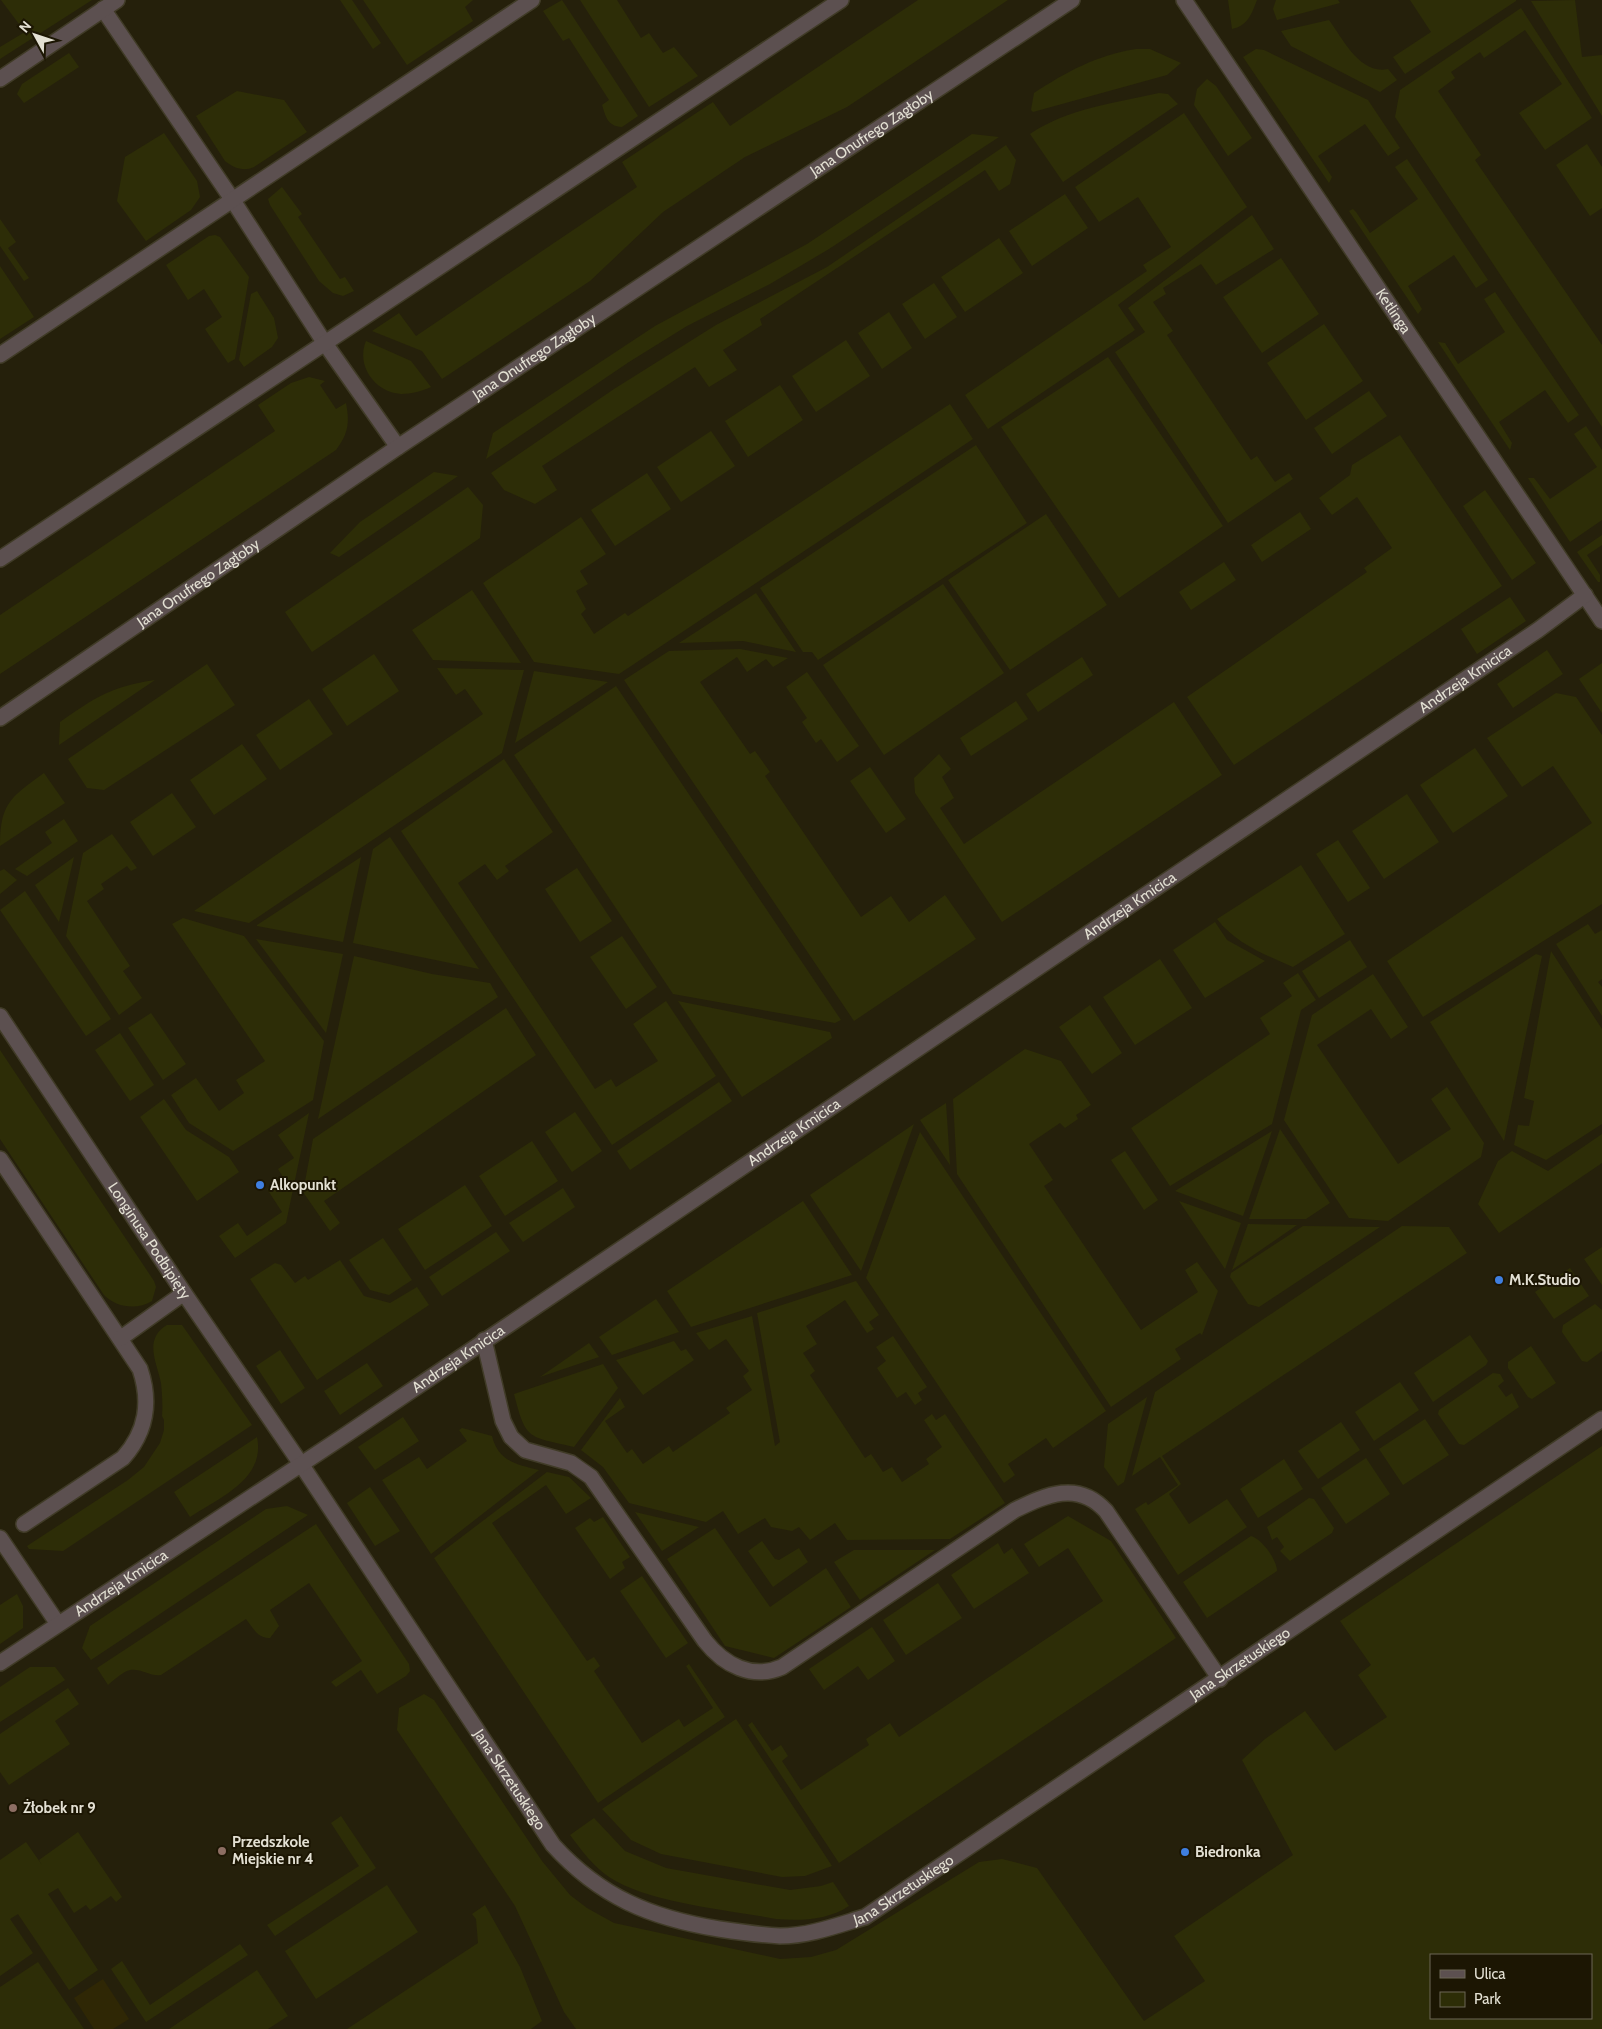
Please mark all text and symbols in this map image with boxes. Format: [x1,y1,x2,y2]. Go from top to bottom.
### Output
north arrow [10,10,60,60]
text: N [15,17,35,36]
street label: Jana Onufrego Zagłoby [806,85,937,181]
street label: Ketlinga [1372,285,1415,338]
street label: Jana Onufrego Zagłoby [468,309,600,405]
street label: Jana Onufrego Zagłoby [133,535,263,632]
street label: Andrzeja Kmicica [1416,641,1516,717]
street label: Andrzeja Kmicica [1080,868,1180,943]
street label: Andrzeja Kmicica [744,1094,844,1170]
place label: Alkopunkt [270,1176,336,1194]
street label: Longinusa Podbipięty [104,1179,195,1303]
marker: Alkopunkt [254,1179,266,1191]
place label: M.K.Studio [1509,1271,1581,1289]
marker: M.K.Studio [1493,1274,1505,1286]
street label: Andrzeja Kmicica [408,1321,509,1397]
street label: Andrzeja Kmicica [71,1545,172,1620]
street label: Jana Skrzetuskiego [1186,1623,1293,1704]
street label: Jana Skrzetuskiego [469,1725,549,1833]
place label: Żłobek nr 9 [23,1799,96,1817]
marker: Żłobek nr 9 [7,1802,19,1814]
place label: Przedszkole Miejskie nr 4 [232,1833,314,1868]
place label: Biedronka [1195,1843,1261,1861]
marker: Przedszkole Miejskie nr 4 [216,1845,228,1857]
marker: Biedronka [1179,1846,1191,1858]
street label: Jana Skrzetuskiego [850,1851,957,1929]
legend [1430,1954,1592,2019]
text: Ulica [1474,1965,1506,1983]
text: Park [1474,1990,1501,2008]

